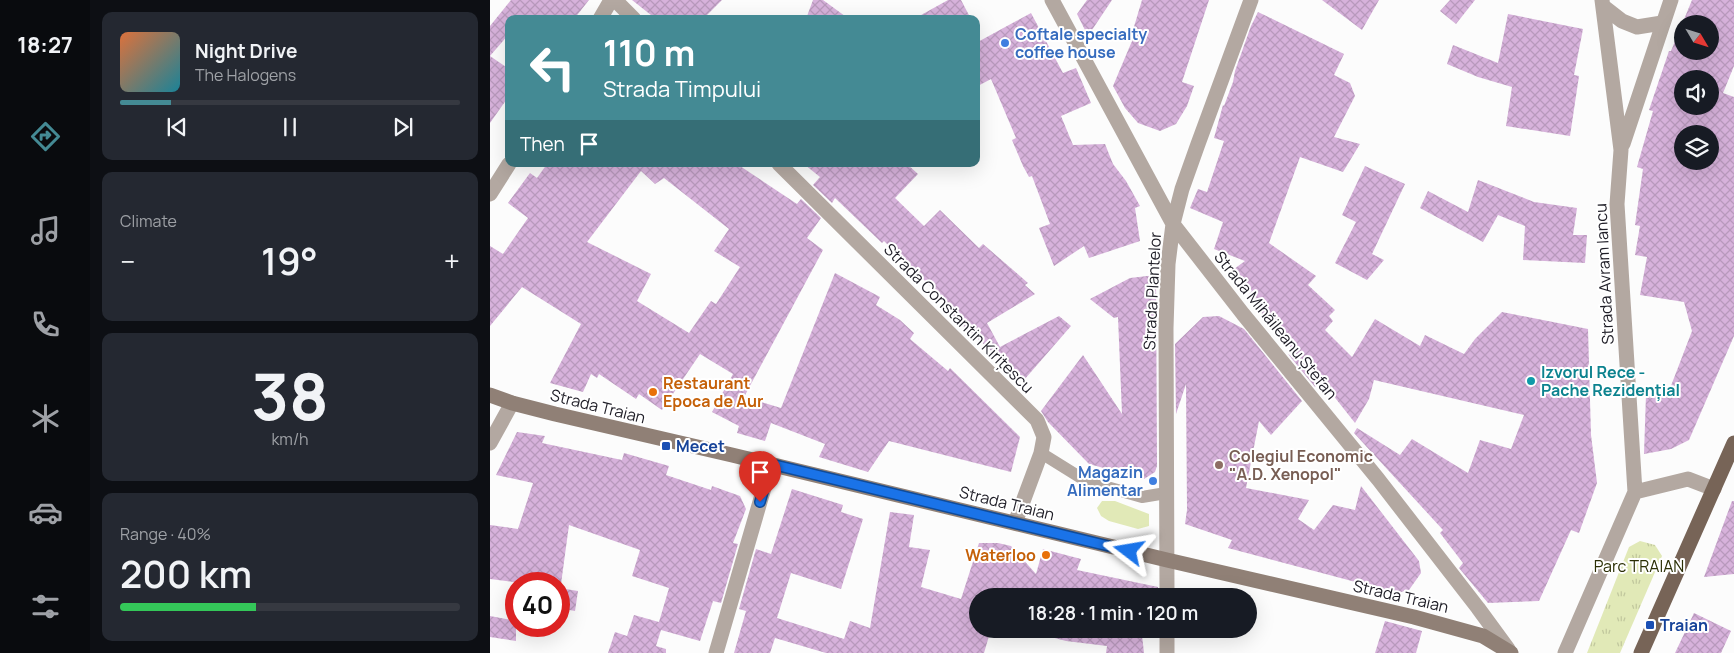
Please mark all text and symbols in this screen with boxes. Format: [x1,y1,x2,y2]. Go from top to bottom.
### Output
north arrow [1674,15,1719,60]
map controls [1674,15,1719,170]
place label: Coftale specialty coffee house [1015,23,1147,63]
text: 110 m [603,29,695,77]
text: 18:27 [17,30,73,60]
icon: left [520,35,585,100]
marker: Coftale specialty coffee house [999,37,1011,49]
text: Night Drive [195,38,297,64]
text: The Halogens [195,64,296,86]
button: sound [1674,70,1719,115]
text: Strada Timpului [603,74,761,104]
icon: previous [163,113,191,141]
icon: pause [276,113,304,141]
icon: next [389,113,417,141]
icon: directions [28,119,63,154]
button: layers [1674,125,1719,170]
icon: arrive [575,130,603,158]
text: Then [520,131,565,157]
street label: Strada Avram Iancu [1589,203,1619,345]
text: Climate [120,210,177,232]
icon: music [28,213,63,248]
street label: Strada Plantelor [1138,231,1166,351]
text: 19° [261,234,318,286]
street label: Strada Constantin Kirițescu [879,238,1039,398]
text: − [120,242,135,280]
text: + [444,242,460,280]
street label: Strada Mihăileanu Ștefan [1209,246,1343,404]
icon: phone [28,307,63,342]
text: 38 [251,351,329,440]
place label: Izvorul Rece - Pache Rezidențial [1541,361,1680,401]
place label: Restaurant Epoca de Aur [663,372,763,412]
marker: Izvorul Rece - Pache Rezidențial [1525,375,1537,387]
street label: Strada Traian [548,384,648,428]
marker: Restaurant Epoca de Aur [647,386,659,398]
icon: climate [28,401,63,436]
text: km/h [271,428,309,450]
place label: Mecet [676,435,725,457]
marker: Mecet [660,440,672,452]
place label: Colegiul Economic "A.D. Xenopol" [1229,445,1373,485]
pin [739,451,781,502]
icon: arrive [746,458,774,486]
marker: Colegiul Economic "A.D. Xenopol" [1213,459,1225,471]
place label: Magazin Alimentar [1067,461,1143,501]
marker: Magazin Alimentar [1147,475,1159,487]
street label: Strada Traian [957,481,1057,525]
icon: car [28,495,63,530]
text: Range · 40% [120,523,211,545]
position arrow [1102,524,1154,576]
place label: Waterloo [965,544,1036,566]
text: 200 km [120,547,252,599]
marker: Waterloo [1040,549,1052,561]
park label: Parc TRAIAN [1594,555,1684,577]
speed limit sign: 40 [505,572,570,637]
street label: Strada Traian [1351,574,1451,618]
icon: filters [28,589,63,624]
text: 18:28 · 1 min · 120 m [1028,600,1198,626]
place label: Traian [1660,614,1708,636]
marker: Traian [1644,619,1656,631]

